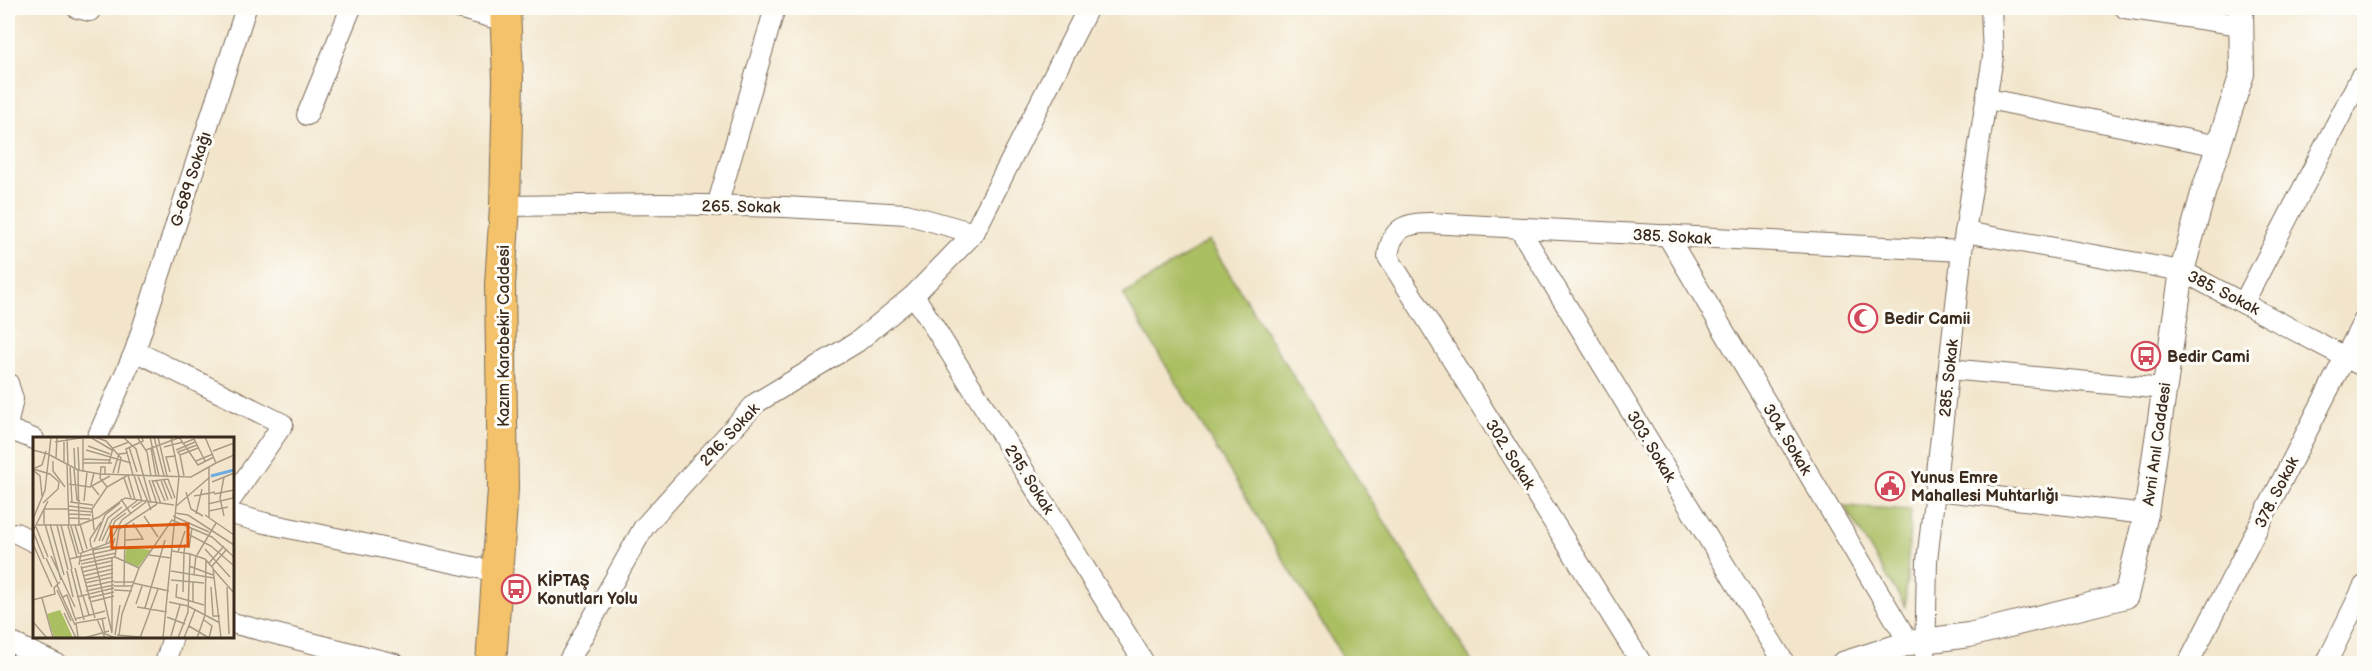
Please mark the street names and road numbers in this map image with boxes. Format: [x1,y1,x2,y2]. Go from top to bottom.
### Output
street label: G-689 Sokağı [167,130,216,229]
street label: 265. Sokak [701,197,781,218]
street label: 385. Sokak [1632,226,1712,249]
street label: Kazım Karabekir Caddesi [495,245,514,427]
street label: 385. Sokak [2184,267,2263,320]
street label: 285. Sokak [1936,338,1963,418]
street label: Avni Anıl Caddesi [2139,381,2176,507]
street label: 296. Sokak [696,400,764,470]
street label: 304. Sokak [1758,401,1815,479]
street label: 303. Sokak [1622,408,1679,486]
street label: 302. Sokak [1481,416,1539,493]
street label: 295. Sokak [1000,442,1058,518]
street label: 378. Sokak [2251,454,2303,531]

